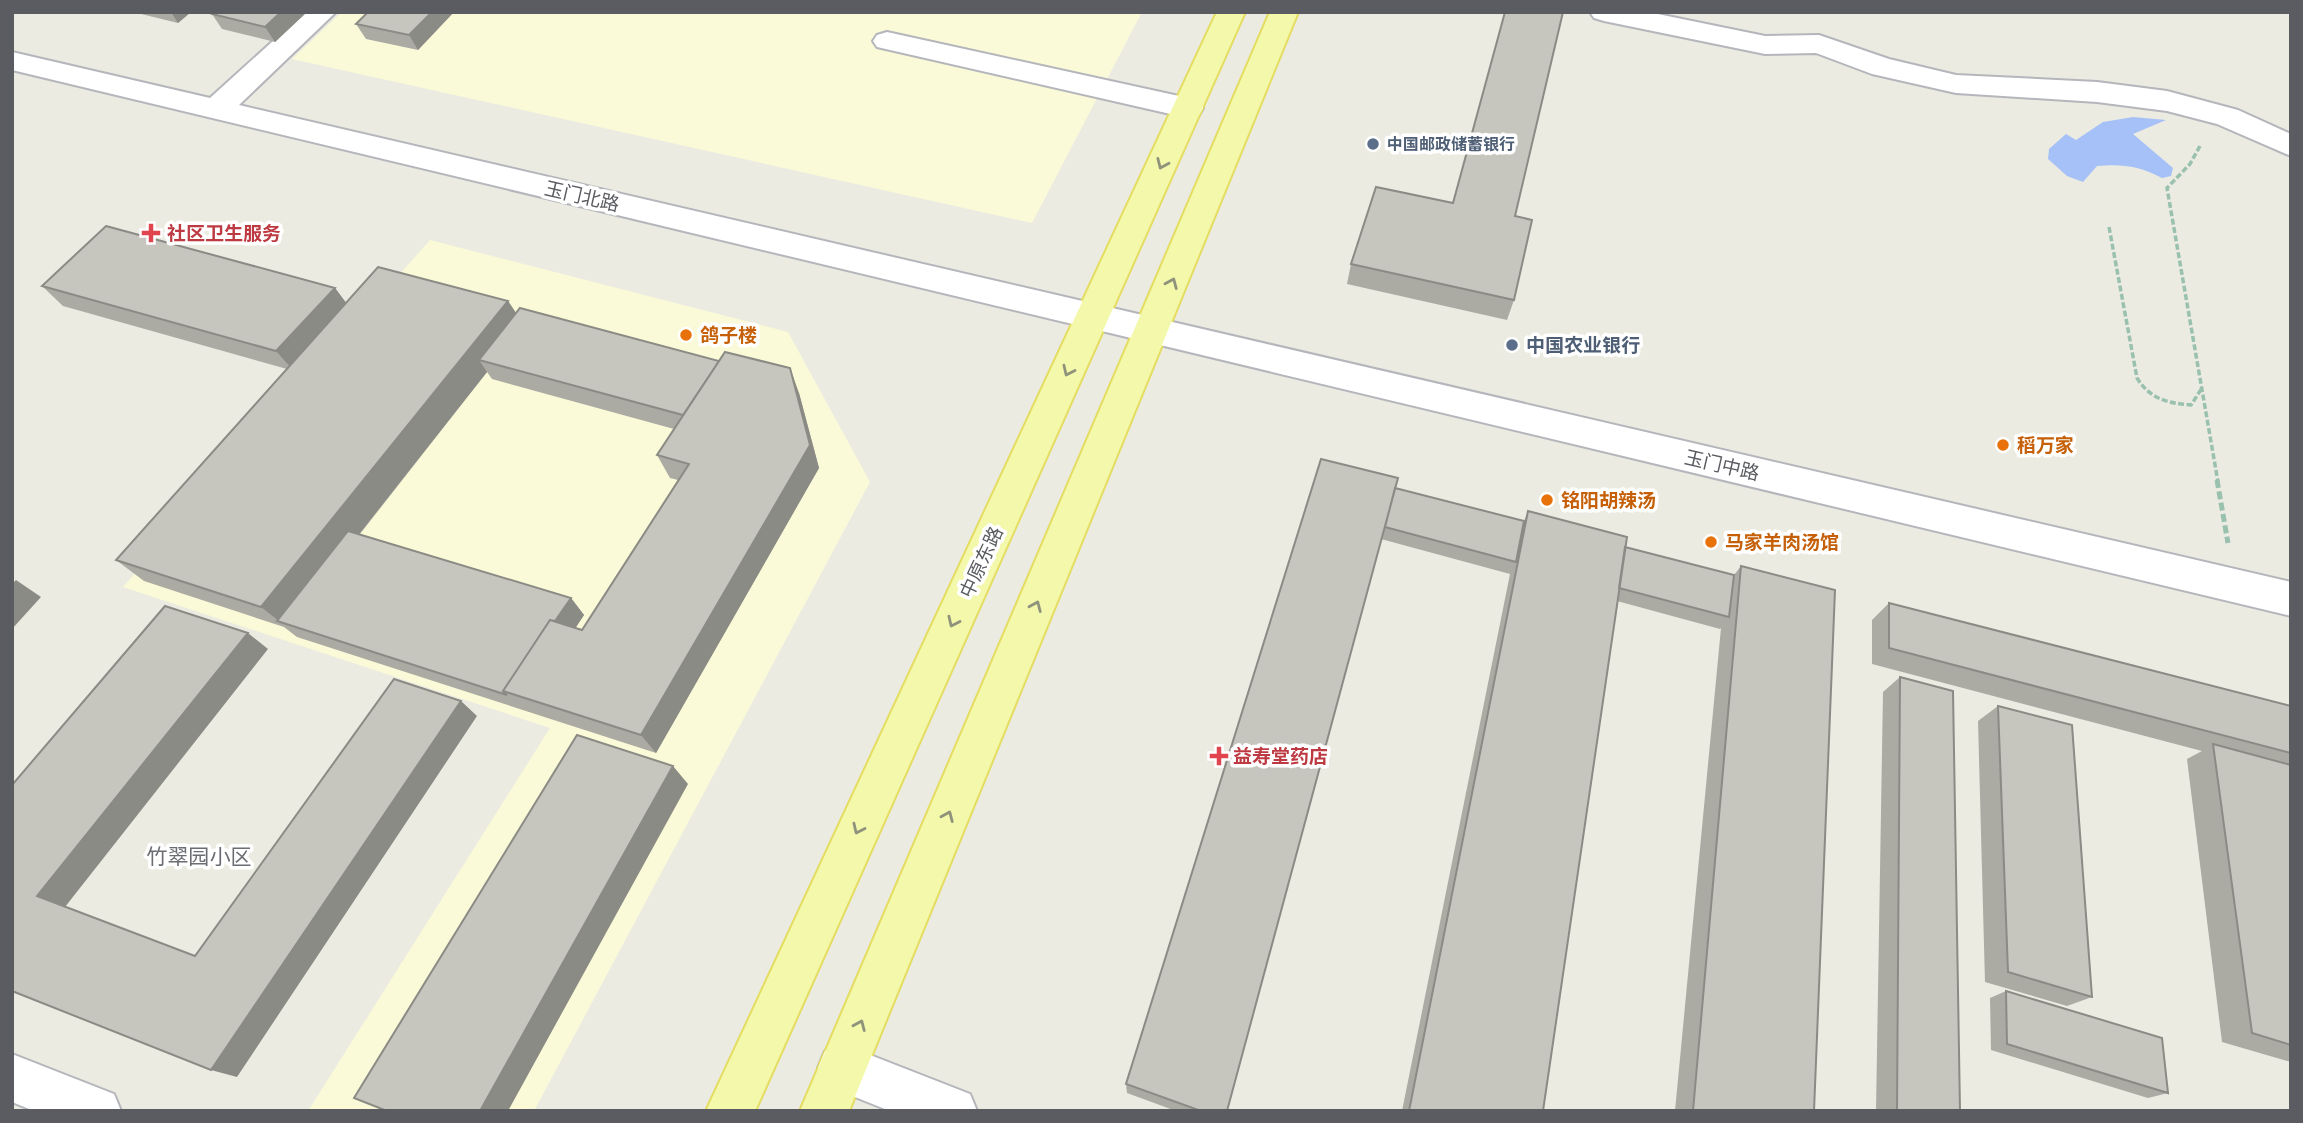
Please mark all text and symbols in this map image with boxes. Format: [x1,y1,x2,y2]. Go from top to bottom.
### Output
place label: 中国邮政储蓄银行 [1387,135,1515,153]
marker: 中国邮政储蓄银行 [1365,136,1381,152]
one-way arrow [1156,157,1170,169]
street label: 玉门北路 [542,177,622,215]
place label: 社区卫生服务 [167,222,281,244]
marker: 社区卫生服务 [141,223,161,243]
one-way arrow [1164,278,1178,291]
place label: 鸽子楼 [700,324,757,346]
marker: 鸽子楼 [678,327,694,343]
place label: 中国农业银行 [1526,334,1640,356]
marker: 中国农业银行 [1504,337,1520,353]
one-way arrow [1062,364,1076,376]
place label: 稻万家 [2017,434,2074,456]
marker: 稻万家 [1995,437,2011,453]
street label: 玉门中路 [1682,446,1762,484]
place label: 铭阳胡辣汤 [1561,489,1656,511]
marker: 铭阳胡辣汤 [1539,492,1555,508]
street label: 中原东路 [955,523,1007,601]
place label: 马家羊肉汤馆 [1725,531,1839,553]
marker: 马家羊肉汤馆 [1703,534,1719,550]
one-way arrow [1028,601,1042,613]
one-way arrow [947,615,961,627]
place label: 益寿堂药店 [1233,745,1328,767]
marker: 益寿堂药店 [1211,748,1227,764]
one-way arrow [940,810,954,822]
one-way arrow [853,822,867,834]
district label: 竹翠园小区 [147,844,252,868]
one-way arrow [852,1020,866,1033]

